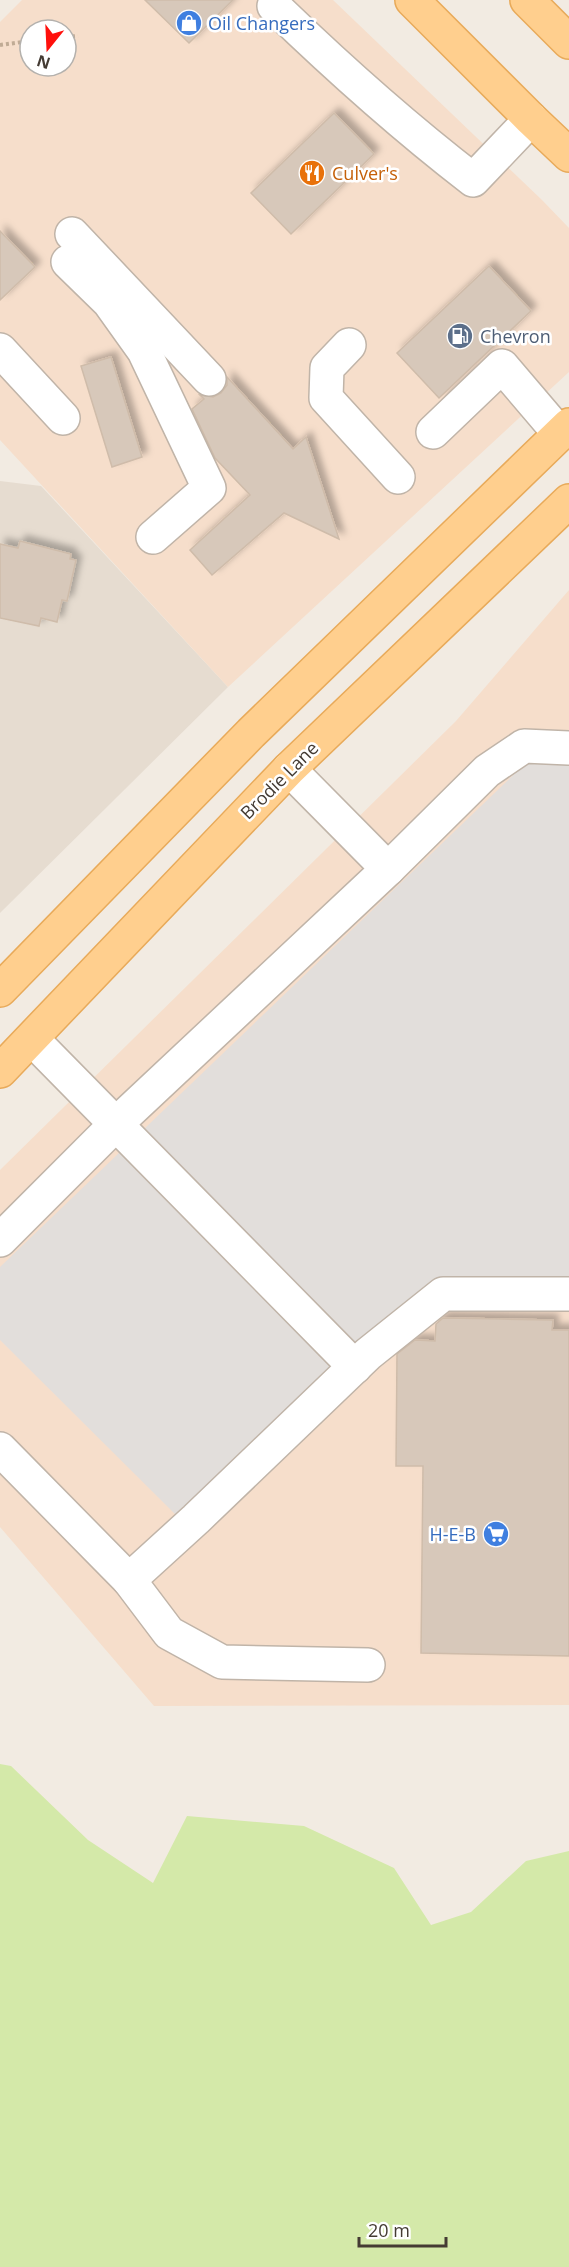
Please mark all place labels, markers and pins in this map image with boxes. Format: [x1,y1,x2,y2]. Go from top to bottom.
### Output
shop icon: Oil Changers [174,8,204,38]
place label: Oil Changers [208,11,315,35]
restaurant icon: Culver's [297,158,327,188]
place label: Culver's [332,161,398,185]
fuel station icon: Chevron [445,321,475,351]
place label: Chevron [480,324,551,348]
supermarket icon: H-E-B [481,1519,511,1549]
place label: H-E-B [430,1522,476,1546]

